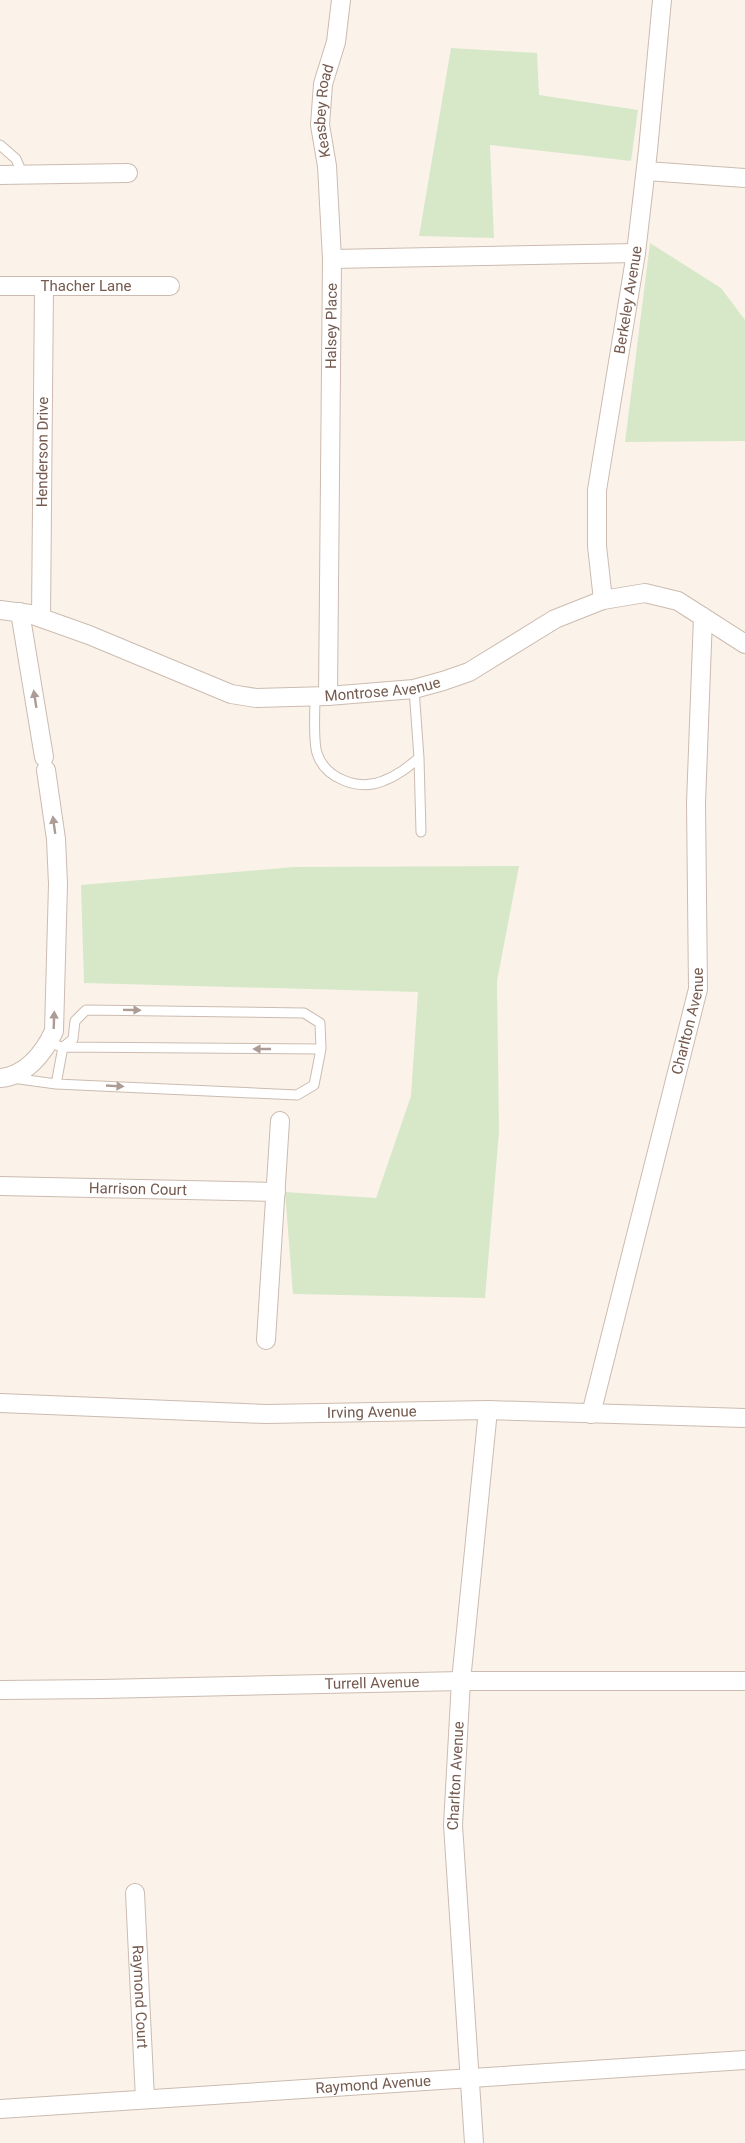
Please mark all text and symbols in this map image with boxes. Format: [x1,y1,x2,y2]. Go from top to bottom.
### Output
street label: Keasbey Road [311,62,338,159]
street label: Berkeley Avenue [611,245,646,355]
street label: Thacher Lane [41,277,131,295]
street label: Halsey Place [322,283,341,369]
street label: Henderson Drive [33,397,52,507]
street label: Montrose Avenue [324,673,443,705]
one-way arrow [30,689,39,708]
one-way arrow [49,815,58,834]
street label: Charlton Avenue [668,967,707,1077]
one-way arrow [123,1005,142,1015]
one-way arrow [49,1010,59,1029]
one-way arrow [253,1044,272,1054]
one-way arrow [105,1082,124,1091]
street label: Harrison Court [89,1179,187,1199]
street label: Irving Avenue [327,1402,417,1422]
street label: Turrell Avenue [324,1673,420,1693]
street label: Charlton Avenue [444,1721,468,1831]
street label: Raymond Court [129,1945,152,2049]
street label: Raymond Avenue [315,2072,432,2097]

